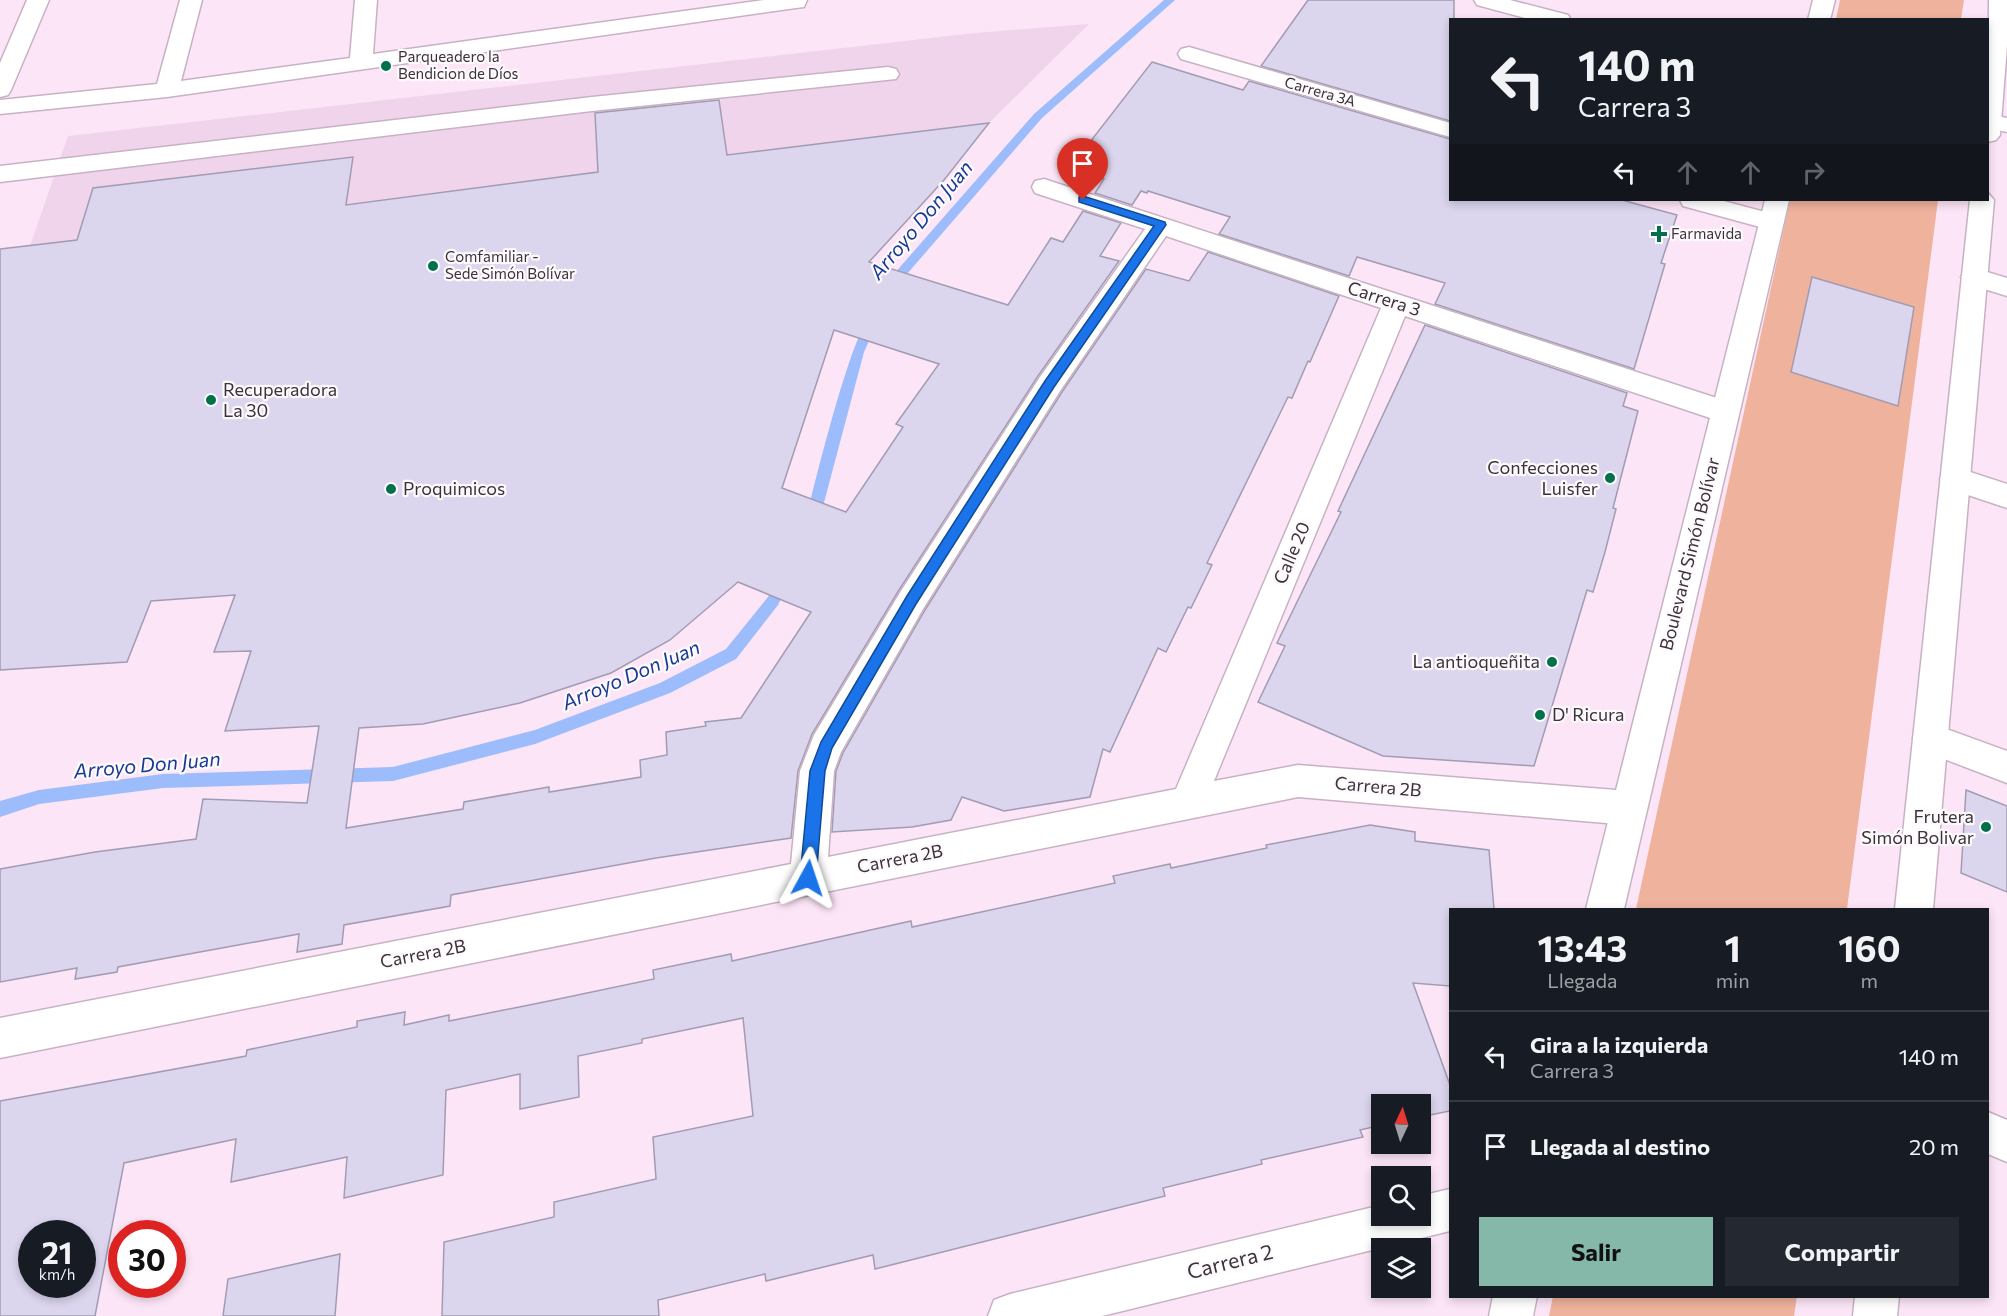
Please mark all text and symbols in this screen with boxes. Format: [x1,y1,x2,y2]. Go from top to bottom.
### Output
text: 140 m [1578,38,1695,90]
icon: left [1479,42,1557,120]
place label: Parqueadero la Bendicion de Díos [398,47,519,82]
marker: Parqueadero la Bendicion de Díos [379,59,393,73]
street label: Carrera 3A [1283,72,1358,110]
text: Carrera 3 [1578,90,1691,123]
pin [1057,138,1108,200]
icon: arrive [1066,147,1099,180]
water label: Arroyo Don Juan [863,155,977,284]
icon: left [1608,156,1641,189]
icon: ahead [1671,156,1704,189]
icon: ahead [1734,156,1767,189]
icon: right [1797,156,1830,189]
place label: Farmavida [1671,224,1742,242]
marker: Farmavida [1652,227,1666,241]
place label: Comfamiliar - Sede Simón Bolívar [445,247,575,282]
marker: Comfamiliar - Sede Simón Bolívar [426,259,440,273]
street label: Carrera 3 [1345,276,1424,320]
place label: Recuperadora La 30 [223,378,337,421]
marker: Recuperadora La 30 [204,393,218,407]
street label: Boulevard Simón Bolívar [1654,455,1724,653]
place label: Confecciones Luisfer [1487,456,1598,499]
marker: Confecciones Luisfer [1603,471,1617,485]
place label: Proquimicos [403,477,505,499]
marker: Proquimicos [384,482,398,496]
street label: Calle 20 [1268,518,1314,587]
water label: Arroyo Don Juan [557,634,703,714]
place label: La antioqueñita [1413,650,1540,672]
marker: La antioqueñita [1545,655,1559,669]
place label: D' Ricura [1552,703,1624,725]
marker: D' Ricura [1533,708,1547,722]
water label: Arroyo Don Juan [71,746,221,782]
street label: Carrera 2B [1334,771,1422,801]
place label: Frutera Simón Bolivar [1861,805,1974,848]
marker: Frutera Simón Bolivar [1979,820,1993,834]
street label: Carrera 2B [855,839,945,877]
position arrow [776,846,840,910]
text: 13:43 [1537,925,1627,969]
text: 1 [1725,925,1741,969]
text: 160 [1838,925,1901,969]
street label: Carrera 2B [378,934,468,972]
text: Llegada [1547,968,1617,992]
text: min [1716,968,1750,992]
text: m [1861,968,1878,992]
text: Gira a la izquierda [1530,1031,1708,1058]
icon: left [1479,1040,1512,1073]
text: 140 m [1899,1043,1959,1070]
text: Carrera 3 [1530,1058,1614,1082]
north arrow [1371,1094,1431,1154]
map controls [1371,1094,1431,1298]
icon: arrive [1479,1130,1512,1163]
text: Llegada al destino [1530,1133,1710,1160]
text: 20 m [1909,1133,1959,1160]
button: search [1371,1166,1431,1226]
button: Salir [1479,1217,1713,1286]
button: Compartir [1725,1217,1959,1286]
speed limit sign: 30 [108,1220,186,1298]
text: 21 [42,1233,72,1270]
street label: Carrera 2 [1184,1238,1275,1283]
button: layers [1371,1238,1431,1298]
text: km/h [39,1265,75,1283]

